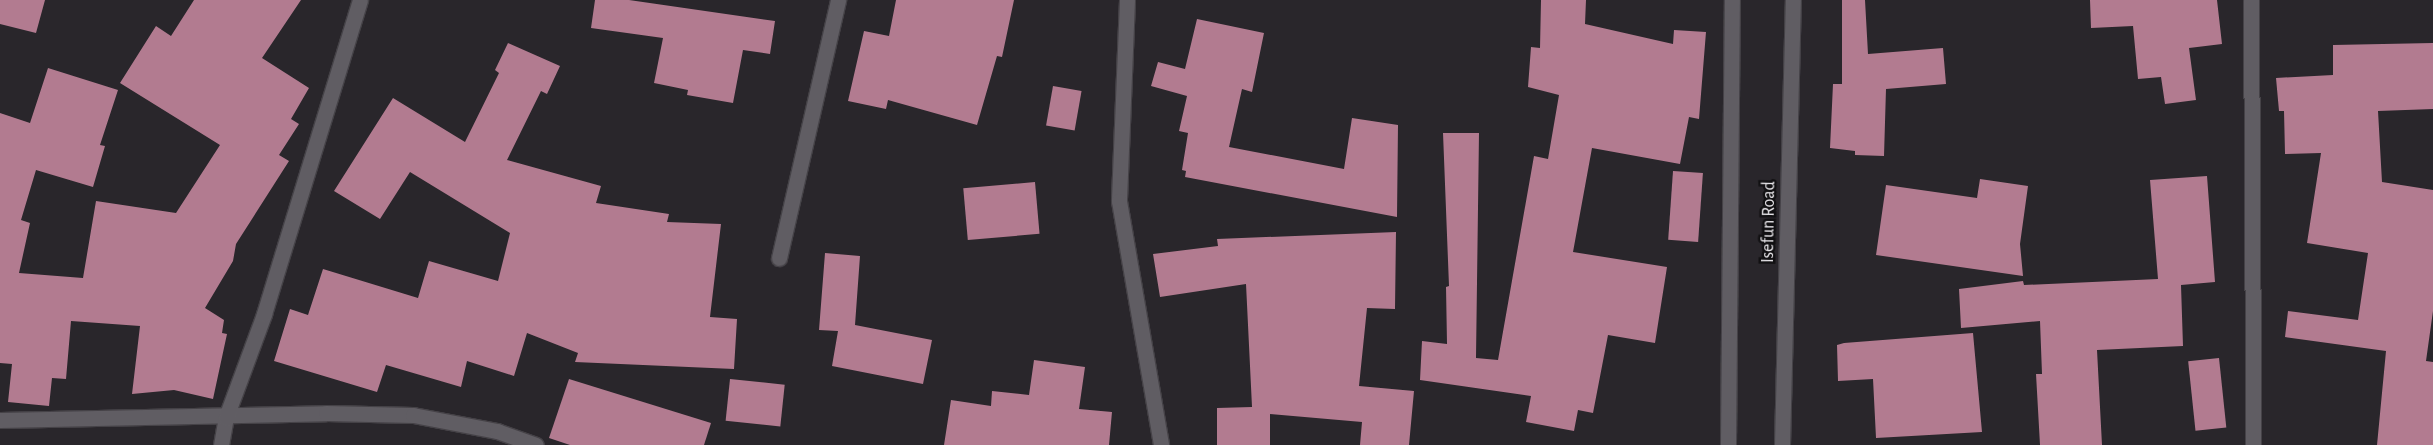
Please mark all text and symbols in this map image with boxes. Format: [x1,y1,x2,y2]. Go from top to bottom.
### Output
street label: Isefun Road [1757,181,1781,263]

